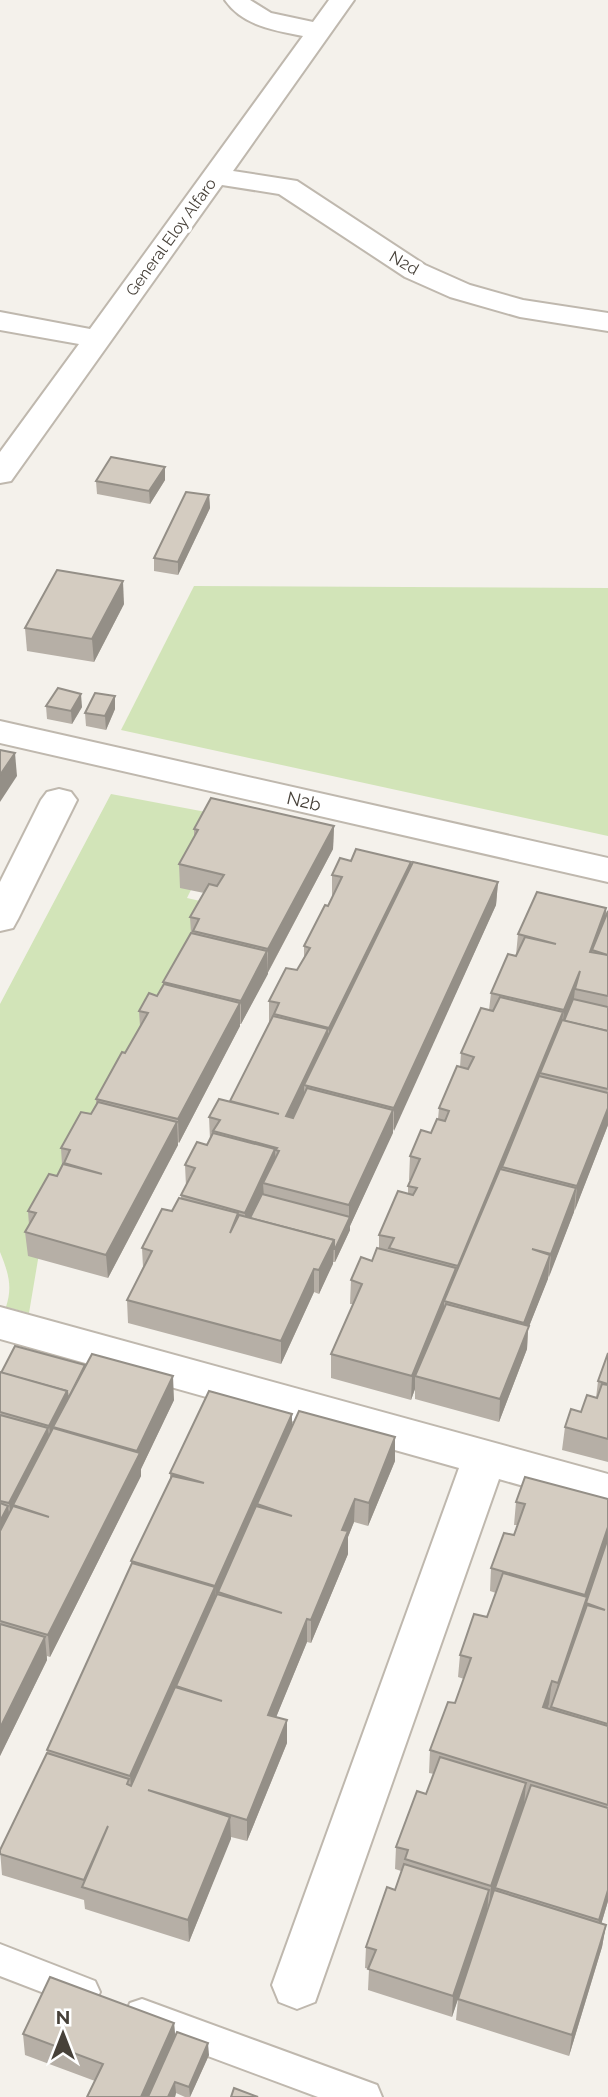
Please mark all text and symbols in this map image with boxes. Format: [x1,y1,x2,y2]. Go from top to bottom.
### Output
street label: General Eloy Alfaro [122,174,220,300]
street label: N2d [386,247,422,279]
street label: N2b [285,787,323,815]
north arrow [28,1999,98,2069]
text: N [56,2006,70,2028]

